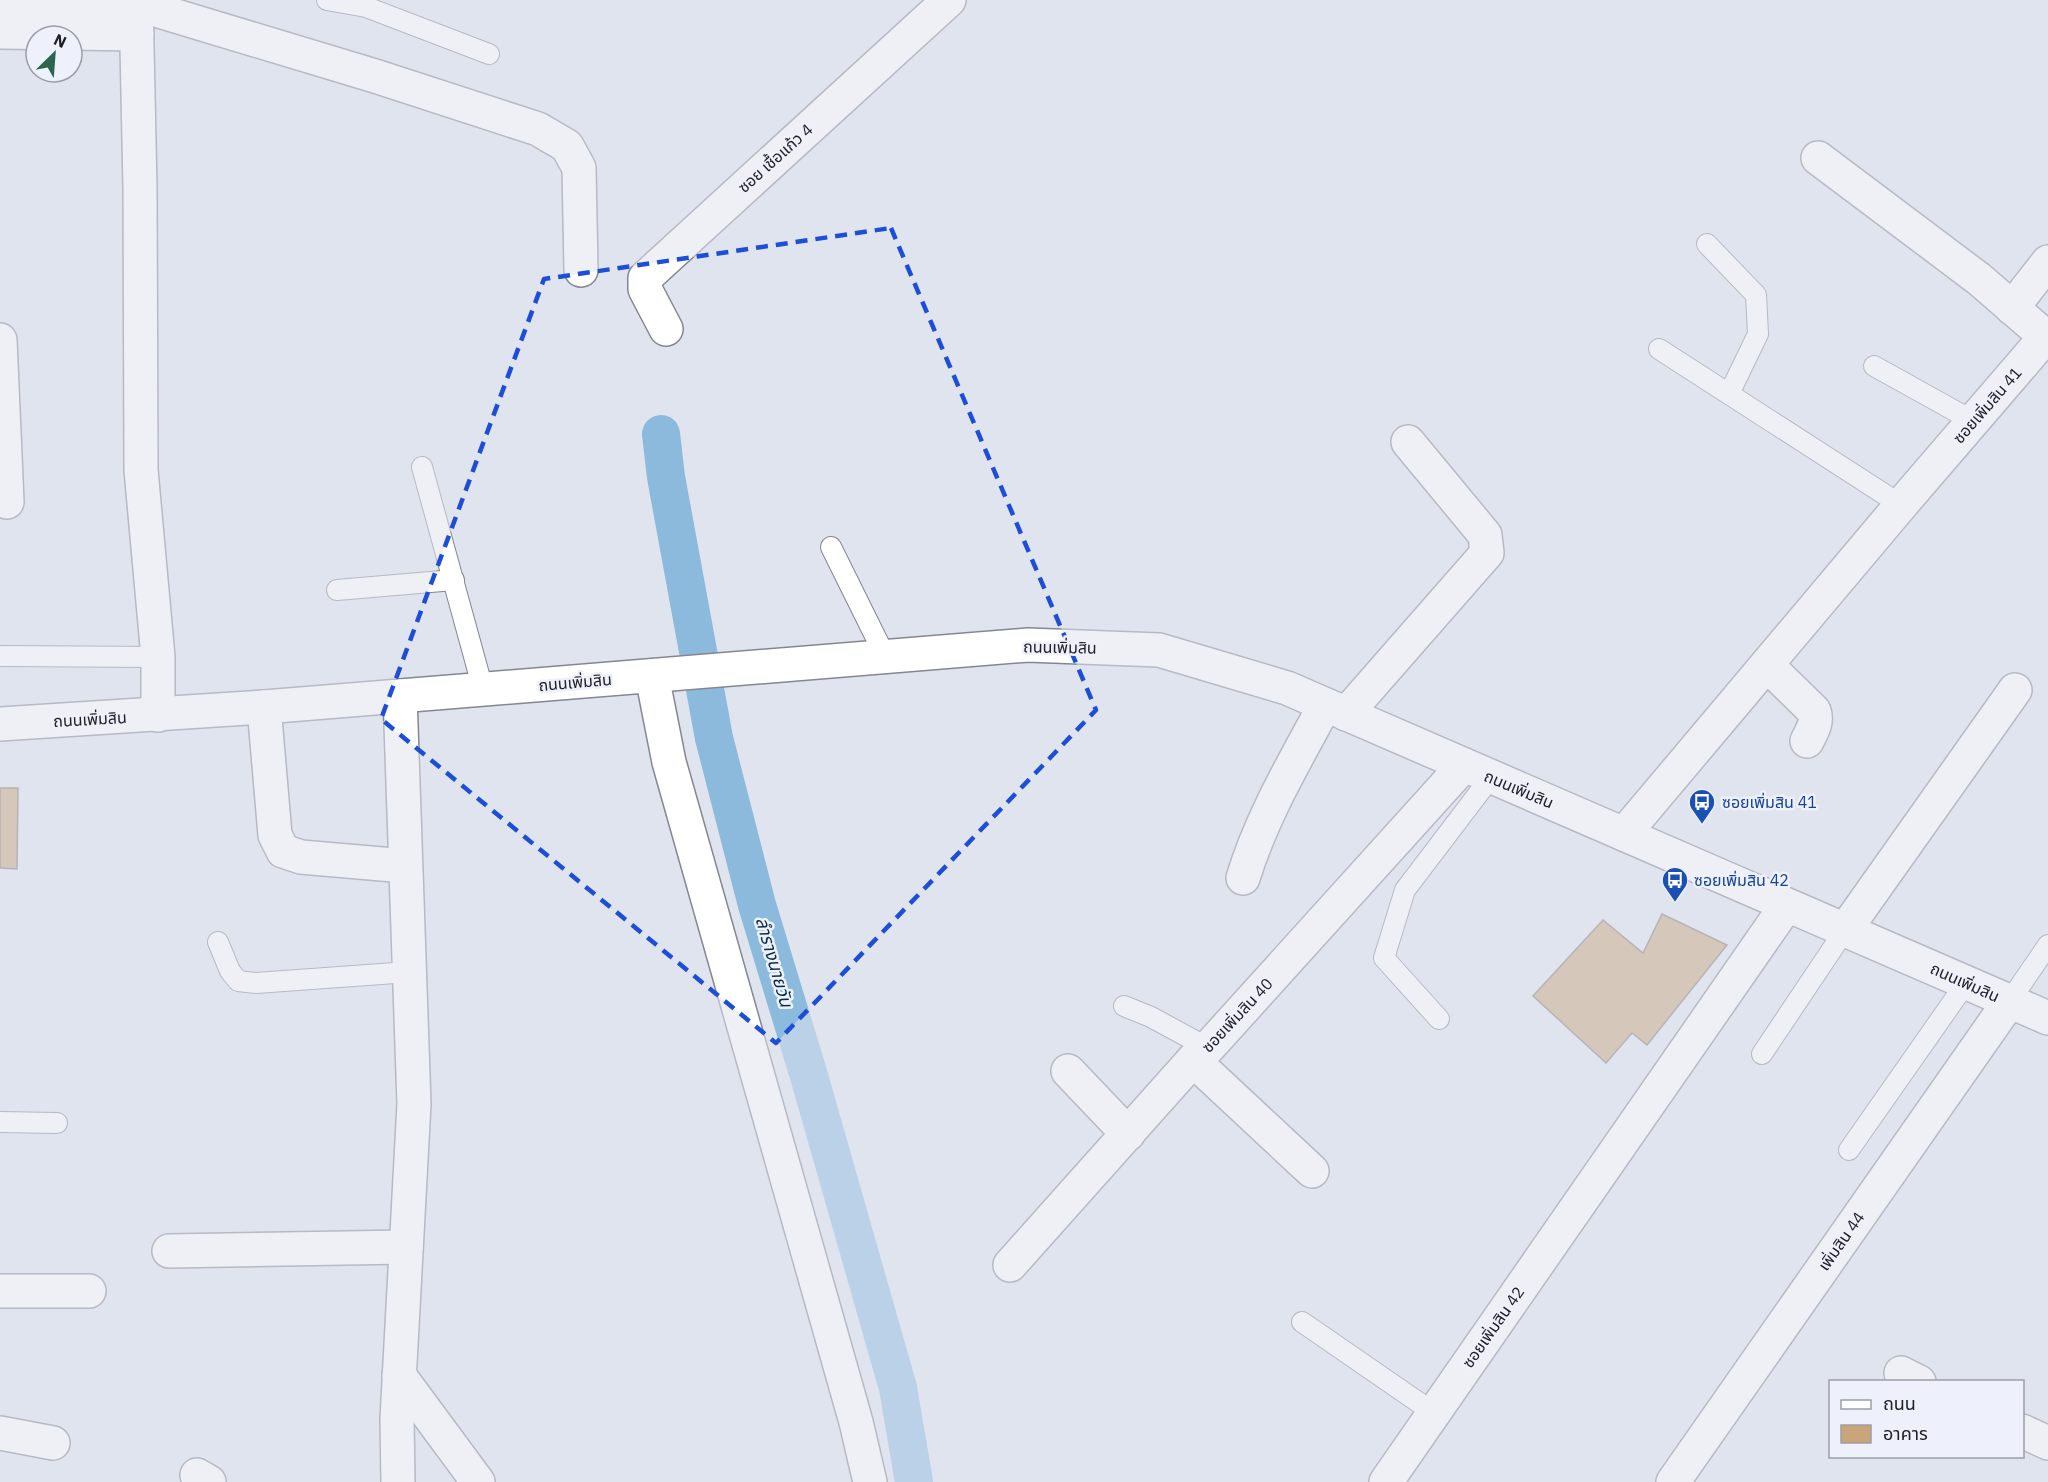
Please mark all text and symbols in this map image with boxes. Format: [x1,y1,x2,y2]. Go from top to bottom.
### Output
north arrow [24,24,84,84]
text: N [51,29,70,52]
street label: ซอย เชื้อแก้ว 4 [733,118,817,197]
street label: ซอยเพิ่มสิน 41 [1948,363,2026,447]
street label: ถนนเพิ่มสิน [1023,636,1097,658]
street label: ถนนเพิ่มสิน [537,669,613,695]
street label: ถนนเพิ่มสิน [53,707,127,731]
street label: ถนนเพิ่มสิน [1481,765,1557,813]
bus stop icon: ซอยเพิ่มสิน 41 [1687,787,1717,825]
place label: ซอยเพิ่มสิน 41 [1722,792,1817,812]
bus stop icon: ซอยเพิ่มสิน 42 [1660,865,1690,903]
place label: ซอยเพิ่มสิน 42 [1694,870,1789,890]
water label: ลำรางนายวัน [751,914,799,1010]
street label: ถนนเพิ่มสิน [1927,958,2003,1006]
street label: ซอยเพิ่มสิน 40 [1197,973,1277,1057]
street label: เพิ่มสิน 44 [1813,1208,1868,1274]
street label: ซอยเพิ่มสิน 42 [1458,1282,1528,1372]
legend [1829,1380,2024,1458]
text: ถนน [1883,1392,1916,1415]
text: อาคาร [1883,1422,1928,1445]

